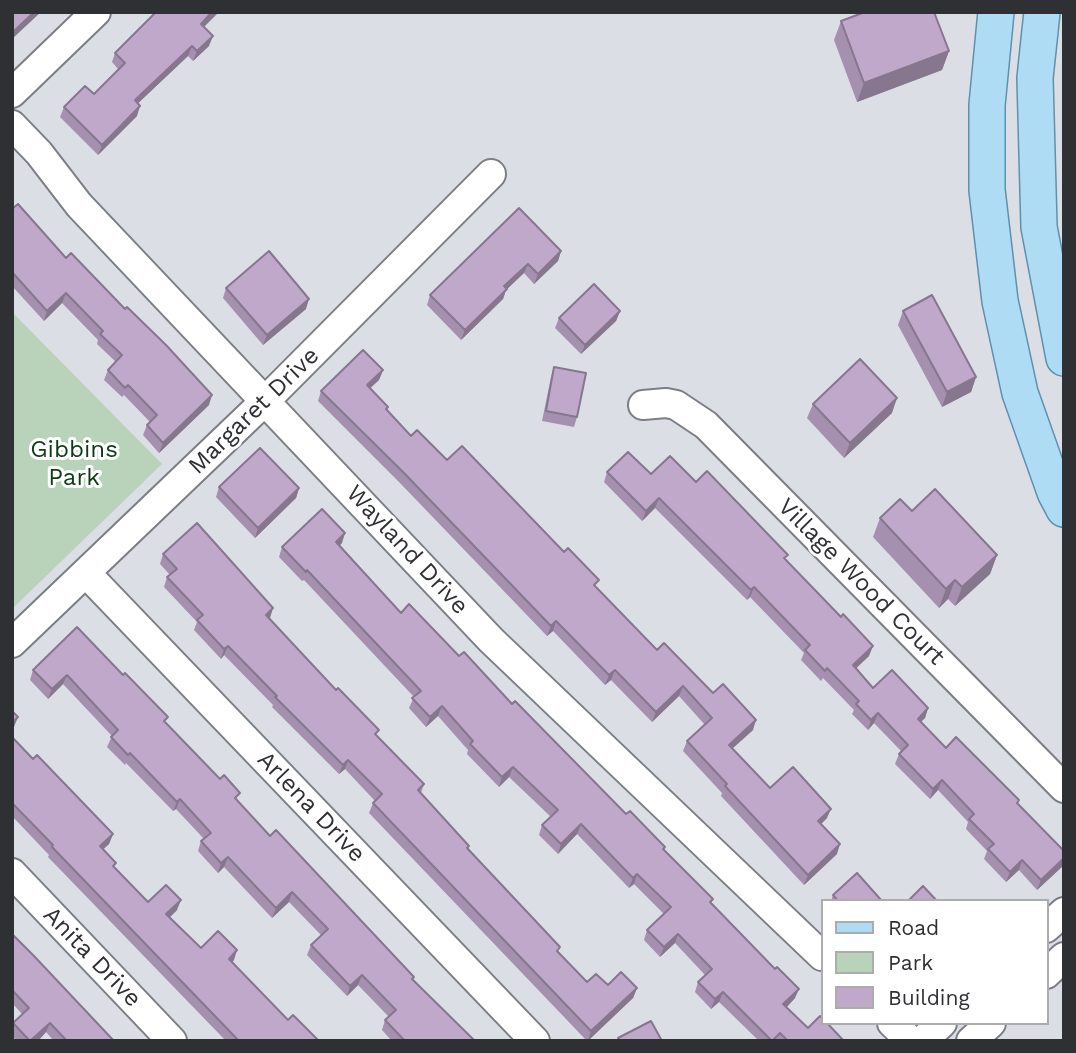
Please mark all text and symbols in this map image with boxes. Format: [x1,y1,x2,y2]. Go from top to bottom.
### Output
street label: Margaret Drive [183,341,325,481]
park label: Gibbins Park [30,436,118,492]
street label: Wayland Drive [340,479,474,621]
street label: Village Wood Court [772,493,950,671]
street label: Arlena Drive [251,746,371,868]
legend [820,899,1048,1025]
street label: Anita Drive [37,901,147,1013]
text: Road [888,915,939,940]
text: Park [888,950,933,975]
text: Building [888,985,970,1010]

